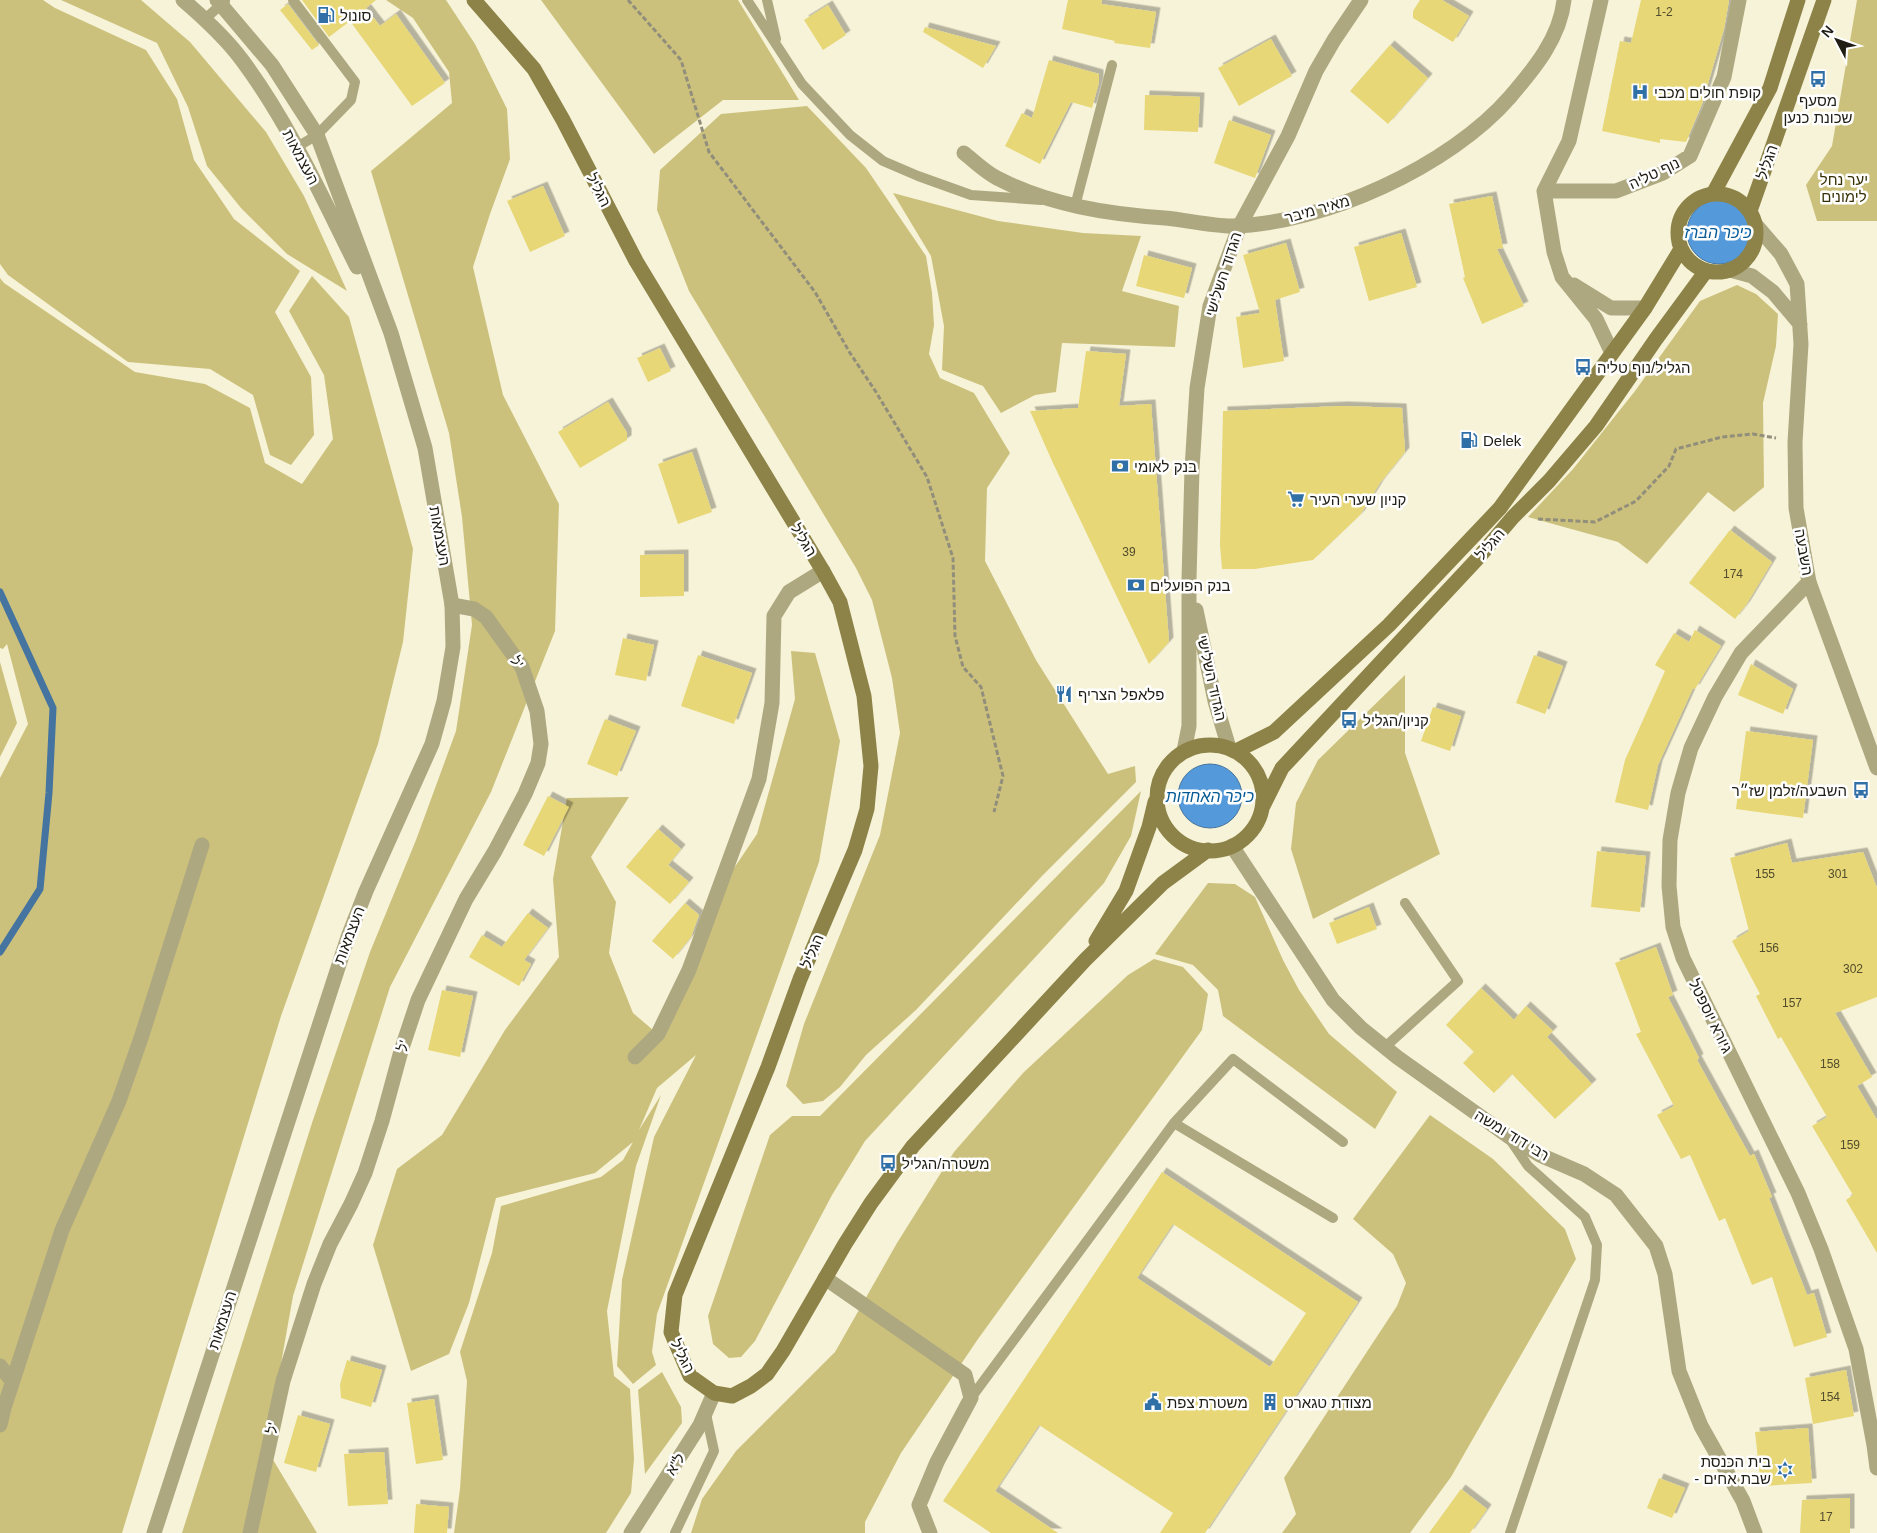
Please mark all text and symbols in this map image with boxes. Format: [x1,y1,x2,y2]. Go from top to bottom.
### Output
fuel station icon: סונול [316,5,336,25]
house number: 1-2 [1655,5,1673,19]
place label: סונול [340,7,372,24]
north arrow [1812,15,1862,65]
text: N [1818,22,1837,41]
bus stop icon: מסעף שכונת כנען [1808,69,1828,89]
hospital icon: קופת חולים מכבי [1630,82,1650,102]
place label: קופת חולים מכבי [1654,84,1761,101]
place label: מסעף שכונת כנען [1783,92,1853,126]
street label: העצמאות [279,126,323,188]
street label: הגליל [1753,143,1781,181]
street label: נוף טליה [1626,154,1682,192]
street label: הגליל [583,170,615,210]
park label: יער נחל לימונים [1820,171,1868,205]
street label: מאיר מיבר [1283,192,1351,226]
water label: כיכר הברז [1684,224,1752,241]
street label: הגדוד השלישי [1201,230,1245,318]
bus stop icon: הגליל/נוף טליה [1573,357,1593,377]
place label: הגליל/נוף טליה [1597,359,1691,376]
fuel station icon: Delek [1459,430,1479,450]
place label: Delek [1483,432,1522,449]
bank icon: בנק לאומי [1110,456,1130,476]
place label: בנק לאומי [1134,458,1197,475]
supermarket icon: קניון שערי העיר [1286,489,1306,509]
place label: קניון שערי העיר [1310,491,1407,508]
street label: העצמאות [426,505,454,567]
street label: הגליל [788,520,820,560]
street label: הגליל [1472,525,1508,563]
street label: השבעה [1792,527,1816,577]
house number: 39 [1122,545,1136,559]
house number: 174 [1723,567,1743,581]
bank icon: בנק הפועלים [1126,575,1146,595]
place label: בנק הפועלים [1150,577,1231,594]
street label: הגדוד השלישי [1194,633,1230,723]
street label: ל' [507,653,527,671]
restaurant icon: פלאפל הצריף [1054,684,1074,704]
place label: פלאפל הצריף [1078,686,1164,703]
bus stop icon: קניון/הגליל [1339,710,1359,730]
place label: קניון/הגליל [1363,712,1429,729]
bus stop icon: השבעה/זלמן שז״ר [1851,780,1871,800]
place label: השבעה/זלמן שז״ר [1732,782,1847,799]
water label: כיכר האחדות [1165,788,1254,805]
house number: 155 [1755,867,1775,881]
house number: 301 [1828,867,1848,881]
street label: העצמאות [330,904,368,966]
street label: הגליל [797,931,827,971]
house number: 156 [1759,941,1779,955]
house number: 302 [1843,962,1863,976]
street label: גיורא יוספטל [1686,976,1736,1056]
house number: 157 [1782,996,1802,1010]
street label: ל' [393,1038,413,1054]
house number: 158 [1820,1057,1840,1071]
street label: רבי דוד ומשה [1472,1106,1552,1164]
house number: 159 [1840,1138,1860,1152]
bus stop icon: משטרה/הגליל [878,1153,898,1173]
place label: משטרה/הגליל [902,1155,989,1172]
street label: העצמאות [205,1289,239,1351]
street label: הגליל [668,1336,698,1376]
house number: 154 [1820,1390,1840,1404]
public building icon: משטרת צפת [1143,1392,1163,1412]
building icon: מצודת טגארט [1260,1392,1280,1412]
place label: משטרת צפת [1167,1394,1248,1411]
place label: מצודת טגארט [1284,1394,1372,1411]
street label: ל' [263,1421,281,1435]
street label: ל"א [662,1450,688,1478]
place label: בית הכנסת - שבת אחים [1694,1453,1771,1487]
synagogue icon: בית הכנסת - שבת אחים [1775,1460,1795,1480]
house number: 17 [1819,1510,1833,1524]

